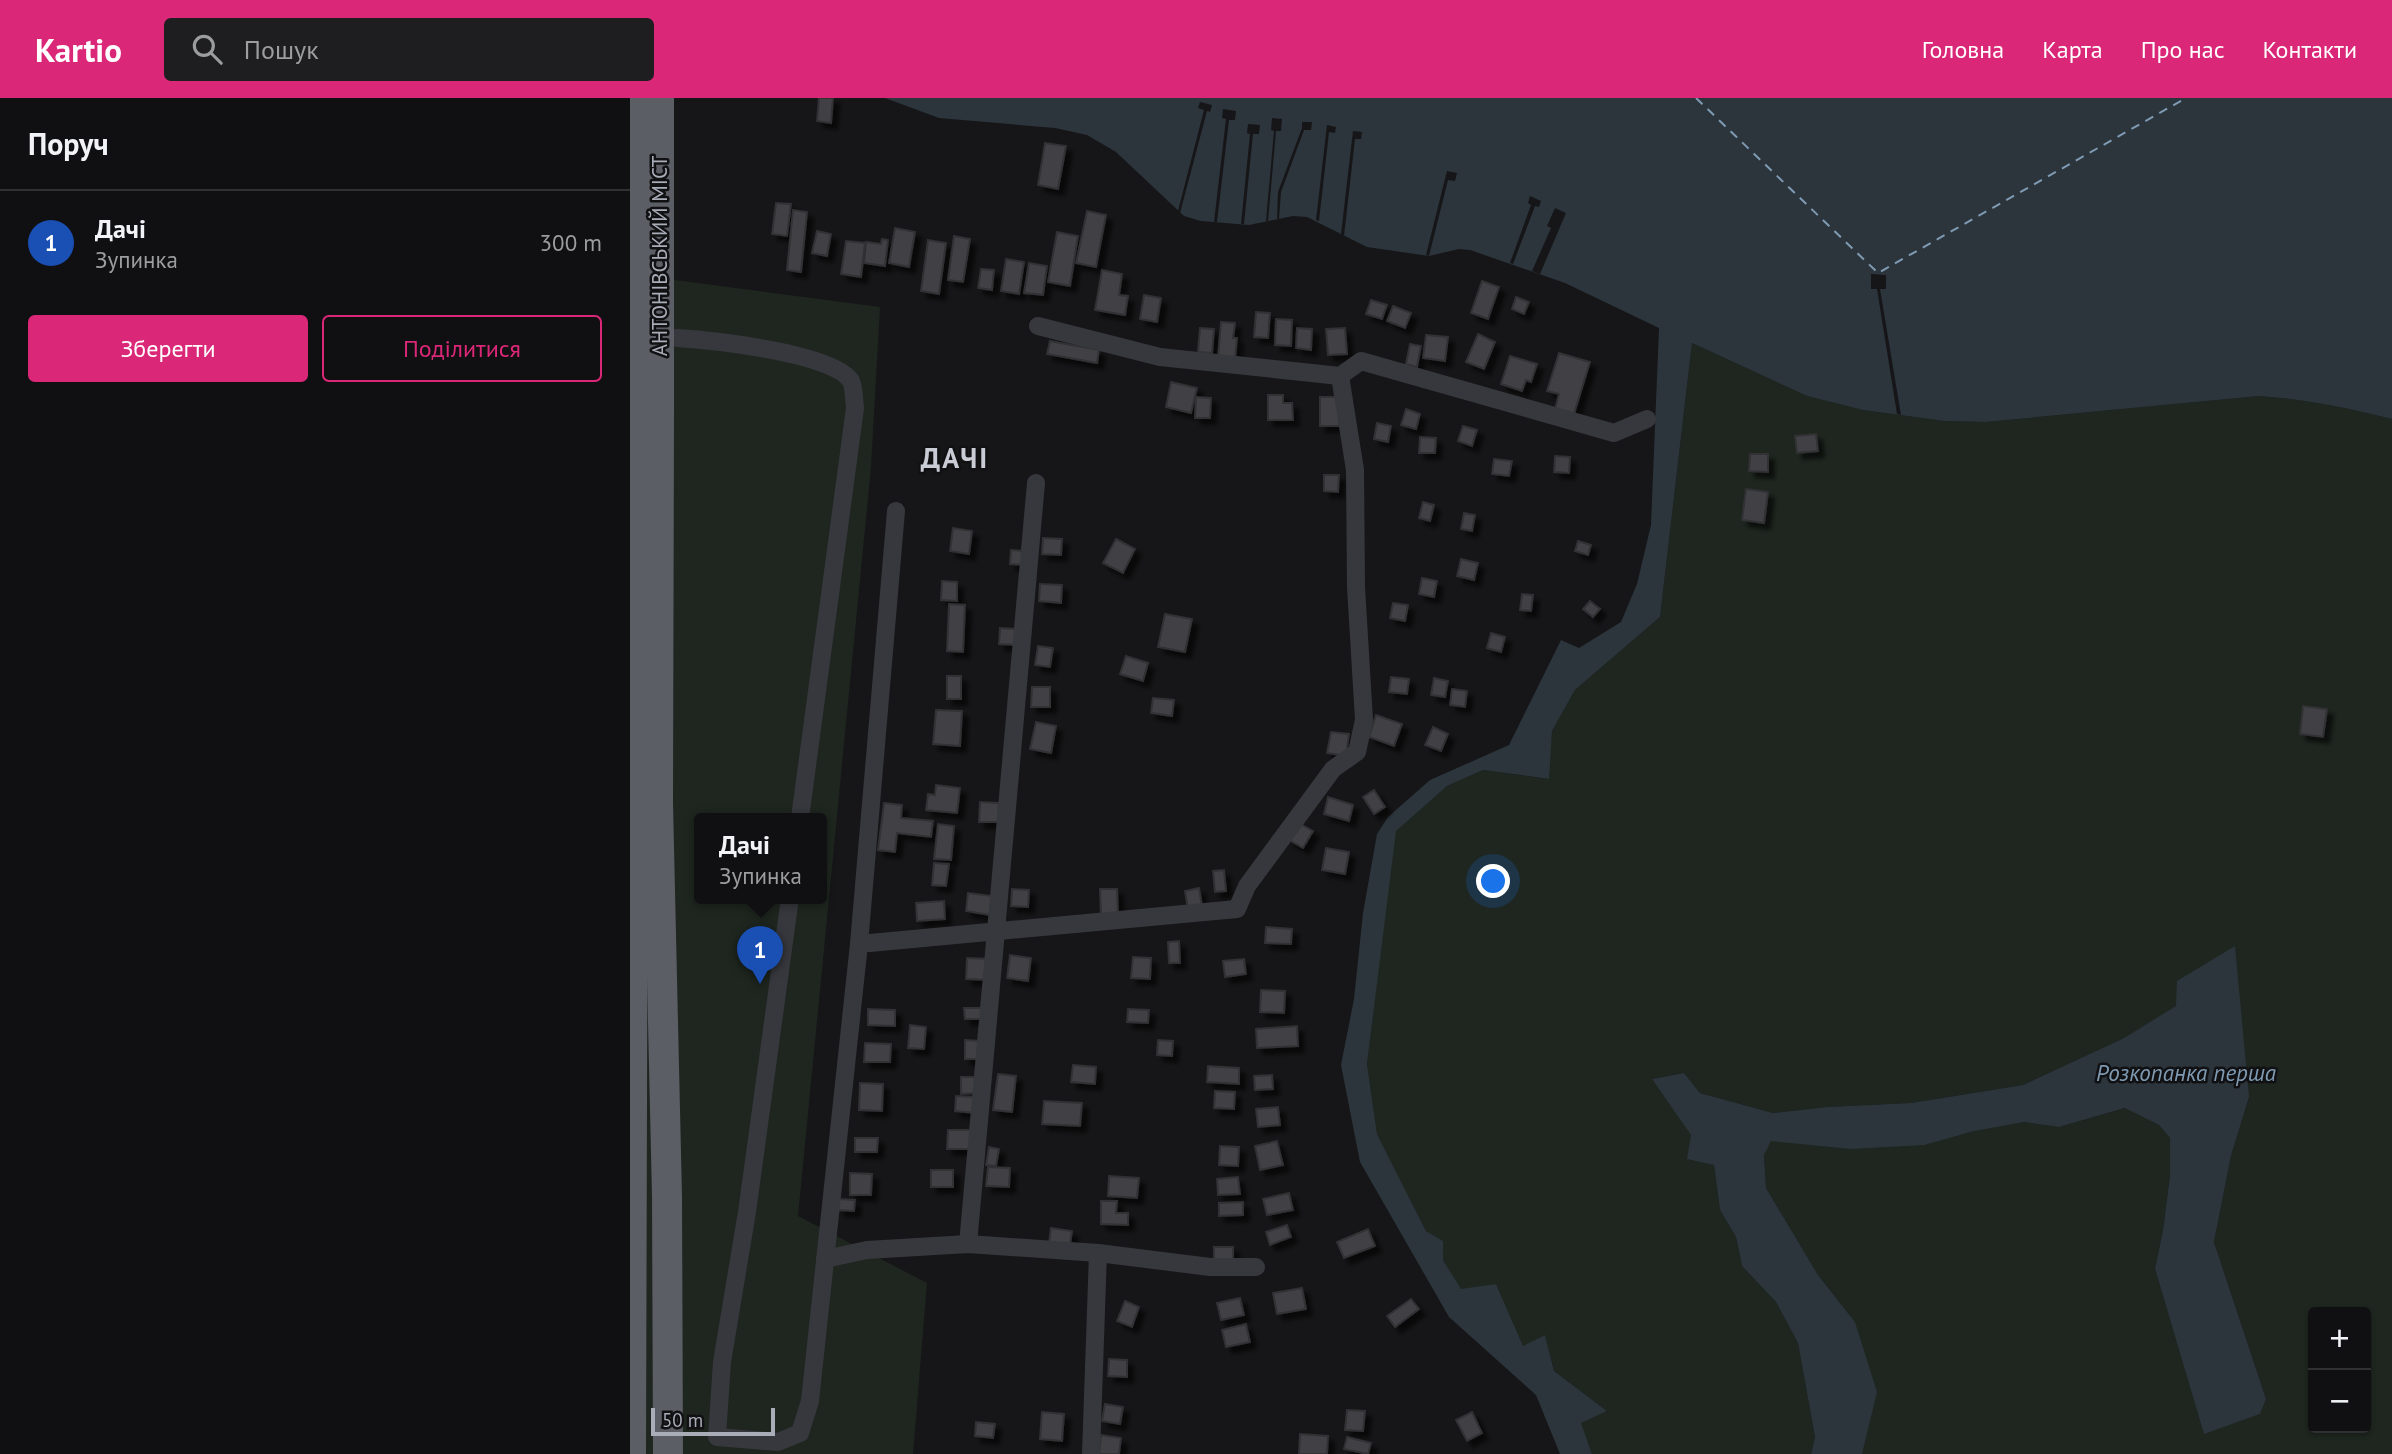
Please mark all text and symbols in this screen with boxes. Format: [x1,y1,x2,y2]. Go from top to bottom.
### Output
search box [164,18,654,81]
text: Kartio [35,28,122,71]
icon: search [188,30,226,68]
text: Пошук [244,33,319,66]
text: Головна [1922,34,2004,65]
text: Карта [2042,34,2103,65]
text: Про нас [2141,34,2225,65]
text: Контакти [2263,34,2357,65]
text: Поруч [28,124,109,163]
street label: АНТОНІВСЬКИЙ МІСТ [646,155,673,356]
text: Дачі [95,212,146,245]
text: 1 [44,228,58,257]
text: 300 m [540,228,602,257]
text: Зупинка [95,245,178,274]
button: Зберегти [28,315,308,382]
button: Поділитися [322,315,602,382]
district label: ДАЧІ [921,439,989,476]
popup [694,813,827,904]
text: Дачі [719,828,770,861]
text: Зупинка [719,861,802,890]
your location [1476,864,1510,898]
pin: 1 [737,926,783,984]
water label: Розкопанка перша [2096,1058,2276,1087]
map controls [2308,1307,2371,1433]
button: + [2308,1307,2371,1370]
button: − [2308,1370,2371,1433]
scale bar [651,1405,775,1437]
text: 50 m [662,1408,703,1432]

